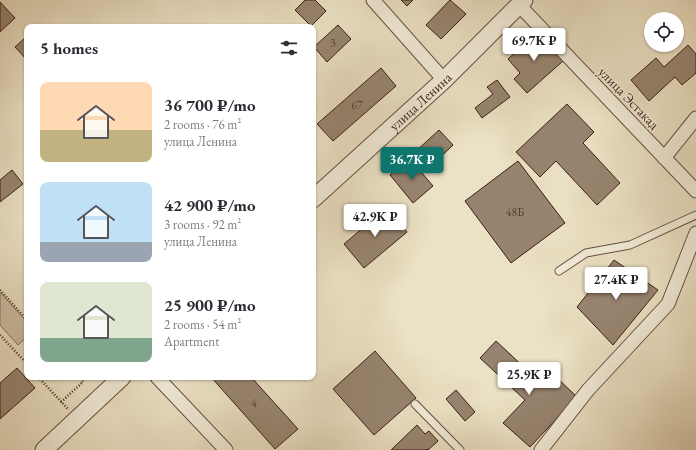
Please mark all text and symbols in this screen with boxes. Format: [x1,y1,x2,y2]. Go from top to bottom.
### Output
map controls [644,12,684,52]
button: locate [644,12,684,52]
pin: 69.7K ₽ [497,28,571,62]
text: 69.7K ₽ [512,32,556,49]
house number: 3 [330,35,336,51]
text: 5 homes [40,37,98,59]
icon: filters [278,37,300,59]
street label: улица Эстакад [595,63,664,133]
street label: улица Ленина [385,68,456,135]
text: 36 700 ₽/mo [164,94,256,116]
house number: 67 [351,97,363,113]
icon: home [72,98,120,146]
text: 2 rooms · 76 m² [164,116,241,133]
text: улица Ленина [164,133,237,150]
pin: 36.7K ₽ [375,147,449,181]
text: 36.7K ₽ [390,151,434,168]
text: 42 900 ₽/mo [164,194,256,216]
icon: home [72,198,120,246]
pin: 42.9K ₽ [338,204,412,238]
house number: 48Б [506,204,524,220]
text: 42.9K ₽ [353,208,397,225]
text: 3 rooms · 92 m² [164,216,241,233]
text: улица Ленина [164,233,237,250]
pin: 27.4K ₽ [579,267,653,301]
text: 27.4K ₽ [594,271,638,288]
text: 25 900 ₽/mo [164,294,256,316]
icon: home [72,298,120,346]
text: 2 rooms · 54 m² [164,316,241,333]
text: Apartment [164,333,219,350]
pin: 25.9K ₽ [492,362,566,396]
text: 25.9K ₽ [507,366,551,383]
house number: 4 [251,395,257,411]

